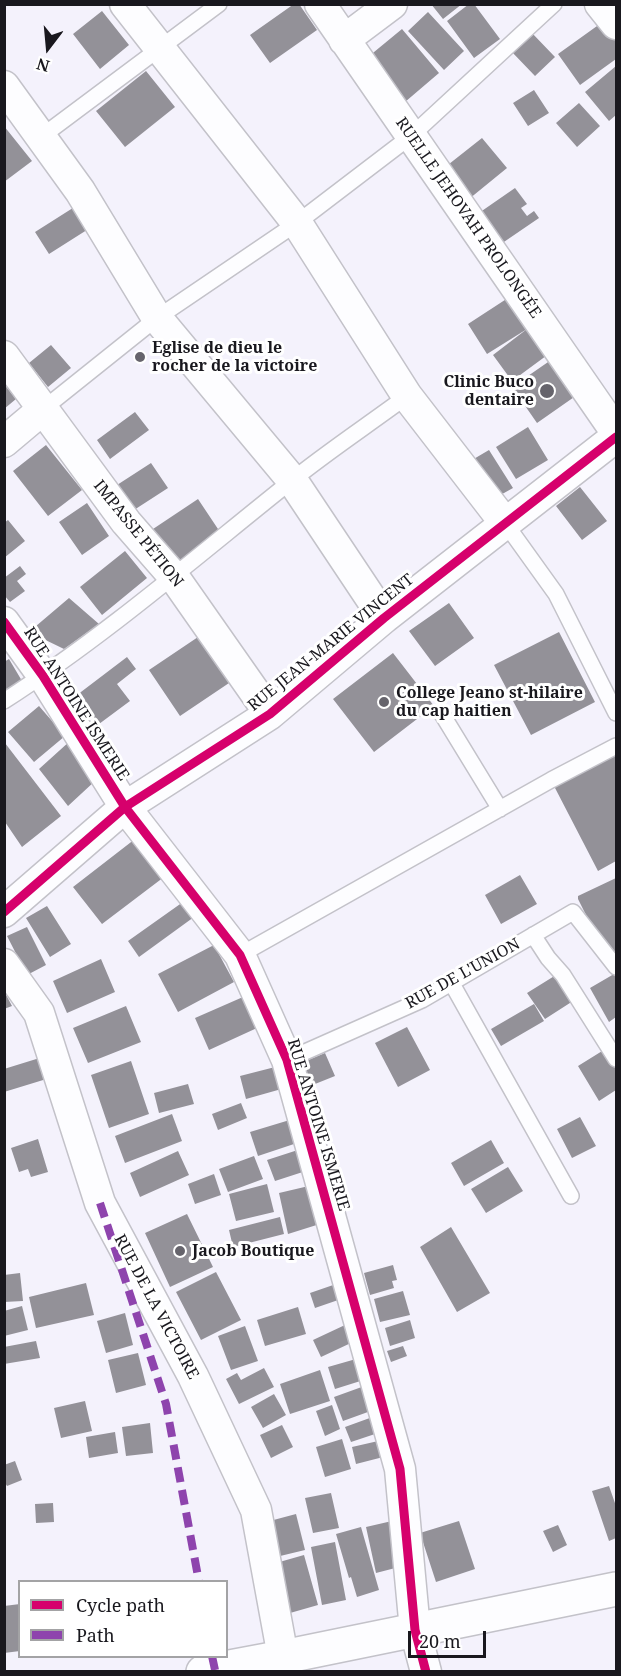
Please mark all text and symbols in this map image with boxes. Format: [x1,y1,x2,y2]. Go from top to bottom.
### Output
north arrow [18,18,78,78]
text: N [34,53,52,78]
street label: RUELLE JEHOVAH PROLONGÉE [391,114,545,322]
place label: Eglise de dieu le rocher de la victoire [152,338,317,376]
marker: Eglise de dieu le rocher de la victoire [133,350,147,364]
place label: Clinic Buco dentaire [443,372,534,410]
marker: Clinic Buco dentaire [538,382,556,400]
street label: IMPASSE PÉTION [89,477,187,591]
street label: RUE JEAN-MARIE VINCENT [244,570,418,716]
street label: RUE ANTOINE ISMERIE [19,624,133,784]
place label: College Jeano st-hilaire du cap haitien [396,683,583,721]
marker: College Jeano st-hilaire du cap haitien [377,695,391,709]
street label: RUE DE L'UNION [402,935,524,1013]
street label: RUE ANTOINE ISMERIE [283,1037,353,1213]
street label: RUE DE LA VICTOIRE [110,1231,202,1383]
place label: Jacob Boutique [192,1241,314,1261]
marker: Jacob Boutique [173,1244,187,1258]
legend [18,1580,228,1658]
text: Cycle path [76,1593,165,1617]
scale bar [411,1619,489,1657]
text: Path [76,1623,115,1647]
text: 20 m [419,1629,461,1653]

